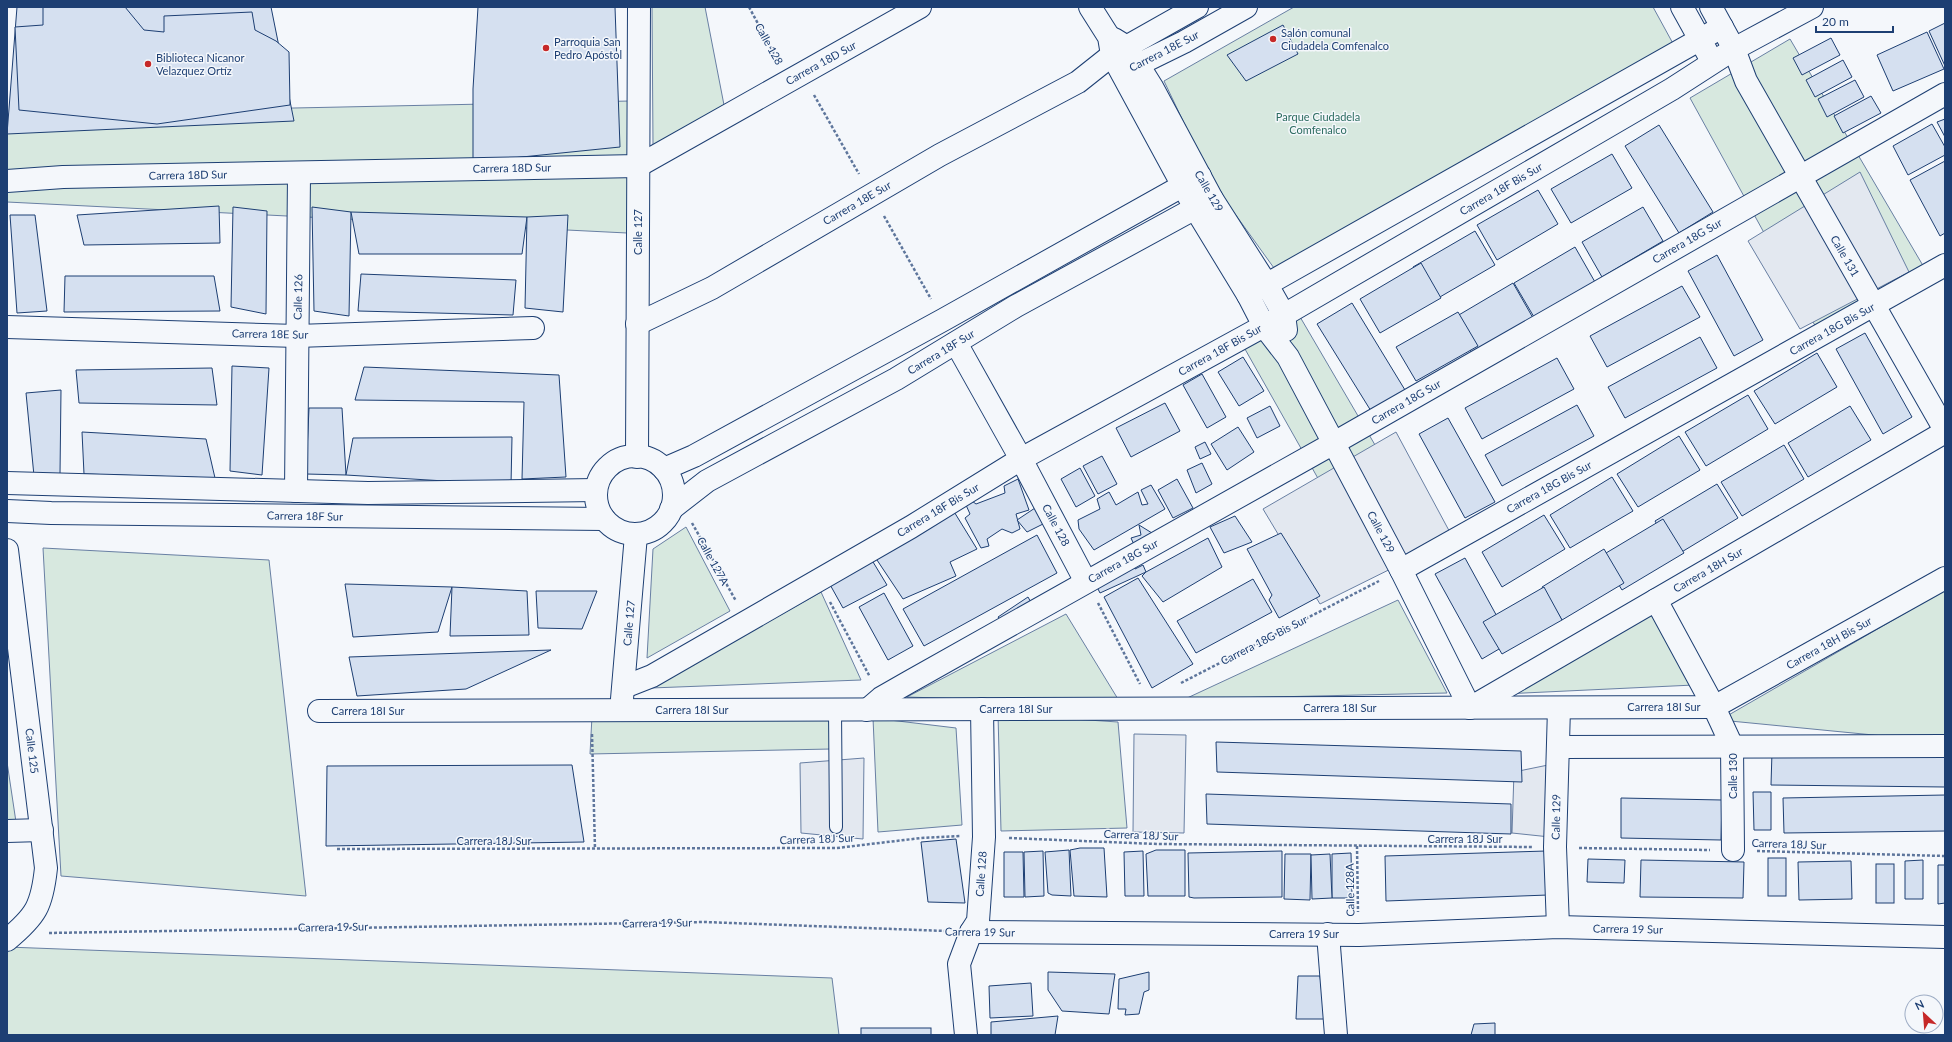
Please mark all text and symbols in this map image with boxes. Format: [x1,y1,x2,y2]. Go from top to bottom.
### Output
scale bar [1816,8,1893,34]
text: 20 m [1822,14,1849,29]
street label: Calle 128 [753,21,786,67]
place label: Salón comunal Ciudadela Comfenalco [1281,26,1389,52]
street label: Carrera 18E Sur [1127,27,1201,74]
marker: Salón comunal Ciudadela Comfenalco [1268,34,1278,44]
place label: Parroquia San Pedro Apóstol [554,35,622,61]
street label: Carrera 18D Sur [783,38,858,87]
marker: Parroquia San Pedro Apóstol [541,43,551,53]
place label: Biblioteca Nicanor Velazquez Ortíz [156,51,245,77]
marker: Biblioteca Nicanor Velazquez Ortíz [143,59,153,69]
park label: Parque Ciudadela Comfenalco [1276,110,1360,136]
street label: Carrera 18D Sur [473,160,551,175]
street label: Carrera 18F Bis Sur [1457,160,1544,218]
street label: Carrera 18D Sur [149,167,227,182]
street label: Calle 129 [1192,168,1227,214]
street label: Carrera 18E Sur [820,178,893,227]
street label: Calle 127 [631,209,644,255]
street label: Carrera 18G Sur [1650,215,1724,266]
street label: Calle 131 [1828,233,1863,279]
street label: Calle 126 [291,274,304,320]
street label: Carrera 18G Bis Sur [1787,300,1877,357]
street label: Carrera 18F Bis Sur [1176,321,1264,378]
street label: Carrera 18E Sur [232,326,308,341]
street label: Carrera 18F Sur [905,326,977,377]
street label: Carrera 18G Sur [1369,376,1443,427]
street label: Carrera 18G Bis Sur [1504,458,1594,515]
street label: Carrera 18F Bis Sur [894,480,981,539]
street label: Calle 128 [1040,502,1073,548]
street label: Carrera 18F Sur [267,508,343,523]
street label: Calle 129 [1365,509,1398,555]
street label: Calle 127A [695,534,732,588]
street label: Carrera 18G Sur [1085,536,1160,585]
street label: Carrera 18H Sur [1670,544,1745,595]
street label: Calle 127 [620,600,637,646]
street label: Carrera 18G Bis Sur [1218,612,1309,667]
street label: Carrera 18H Bis Sur [1784,614,1874,671]
street label: Carrera 18I Sur [1627,700,1701,713]
street label: Carrera 18I Sur [1303,701,1377,714]
street label: Carrera 18I Sur [979,702,1053,715]
street label: Carrera 18I Sur [655,703,729,716]
street label: Carrera 18I Sur [331,704,405,717]
street label: Calle 125 [23,727,42,774]
street label: Calle 130 [1726,752,1739,799]
street label: Calle 129 [1549,794,1562,840]
street label: Carrera 18J Sur [1103,827,1179,842]
street label: Carrera 18J Sur [779,831,855,846]
street label: Carrera 18J Sur [1428,832,1502,845]
street label: Carrera 18J Sur [457,834,531,847]
street label: Carrera 18J Sur [1751,836,1827,851]
street label: Calle 128 [972,851,989,897]
street label: Calle 128A [1343,863,1356,917]
street label: Carrera 19 Sur [622,915,692,930]
street label: Carrera 19 Sur [298,919,368,934]
street label: Carrera 19 Sur [1593,921,1663,936]
street label: Carrera 19 Sur [945,924,1015,939]
street label: Carrera 19 Sur [1269,927,1339,940]
north arrow [1904,994,1944,1034]
text: N [1913,997,1926,1012]

